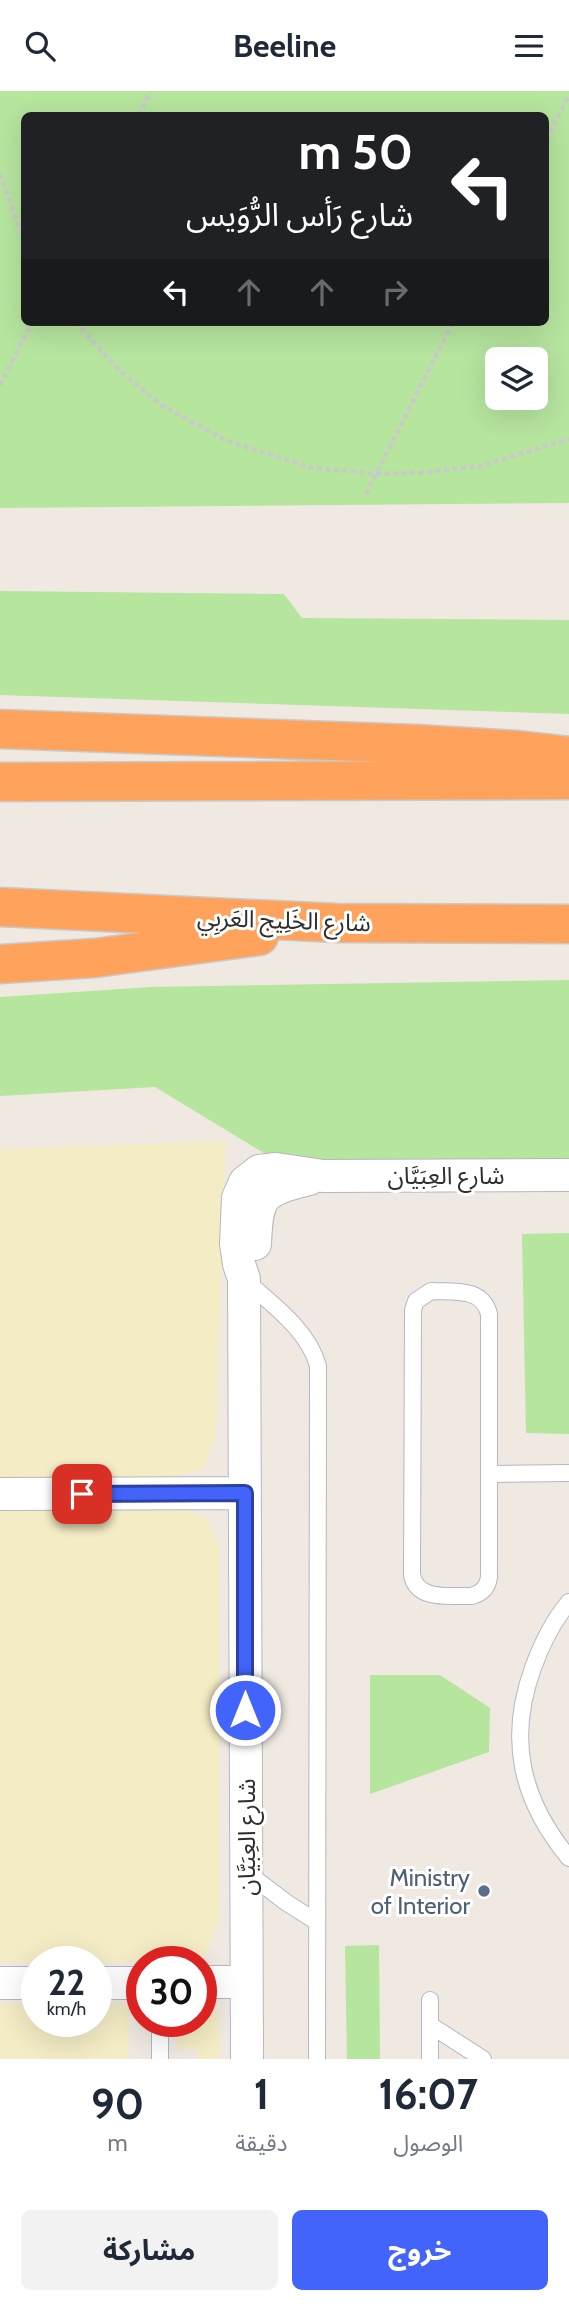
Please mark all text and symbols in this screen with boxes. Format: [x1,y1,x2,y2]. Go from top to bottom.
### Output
text: Beeline [233,26,336,65]
icon: search [21,27,59,65]
icon: menu [510,27,548,65]
text: 50 m [298,122,413,181]
icon: left [437,140,528,231]
text: شارع رَأس الرُّوَيس [186,195,413,234]
icon: left [157,273,195,311]
icon: ahead [230,273,268,311]
icon: ahead [303,273,341,311]
icon: right [376,273,414,311]
map controls [485,347,548,410]
button: layers [485,347,548,410]
street label: شارع الخَلِيج العَربِي [196,902,371,942]
street label: شارع العِبَيَّان [387,1161,505,1193]
pin [52,1464,112,1524]
icon: arrive [63,1475,101,1513]
position arrow [208,1673,282,1747]
street label: شارع العِبَيَّان [232,1778,264,1896]
place label: Ministry of Interior [371,1863,470,1920]
marker: Ministry of Interior [476,1883,492,1899]
speed limit sign: 30 [126,1946,217,2037]
text: 22 [48,1961,85,2004]
text: km/h [47,1998,86,2020]
text: 1 [254,2068,269,2120]
text: 16:07 [379,2068,478,2120]
text: 90 [91,2078,144,2130]
text: m [108,2129,128,2157]
text: دقيقة [235,2129,288,2157]
text: الوصول [393,2129,463,2157]
button: مشاركة [21,2210,278,2290]
button: خروج [292,2210,548,2290]

